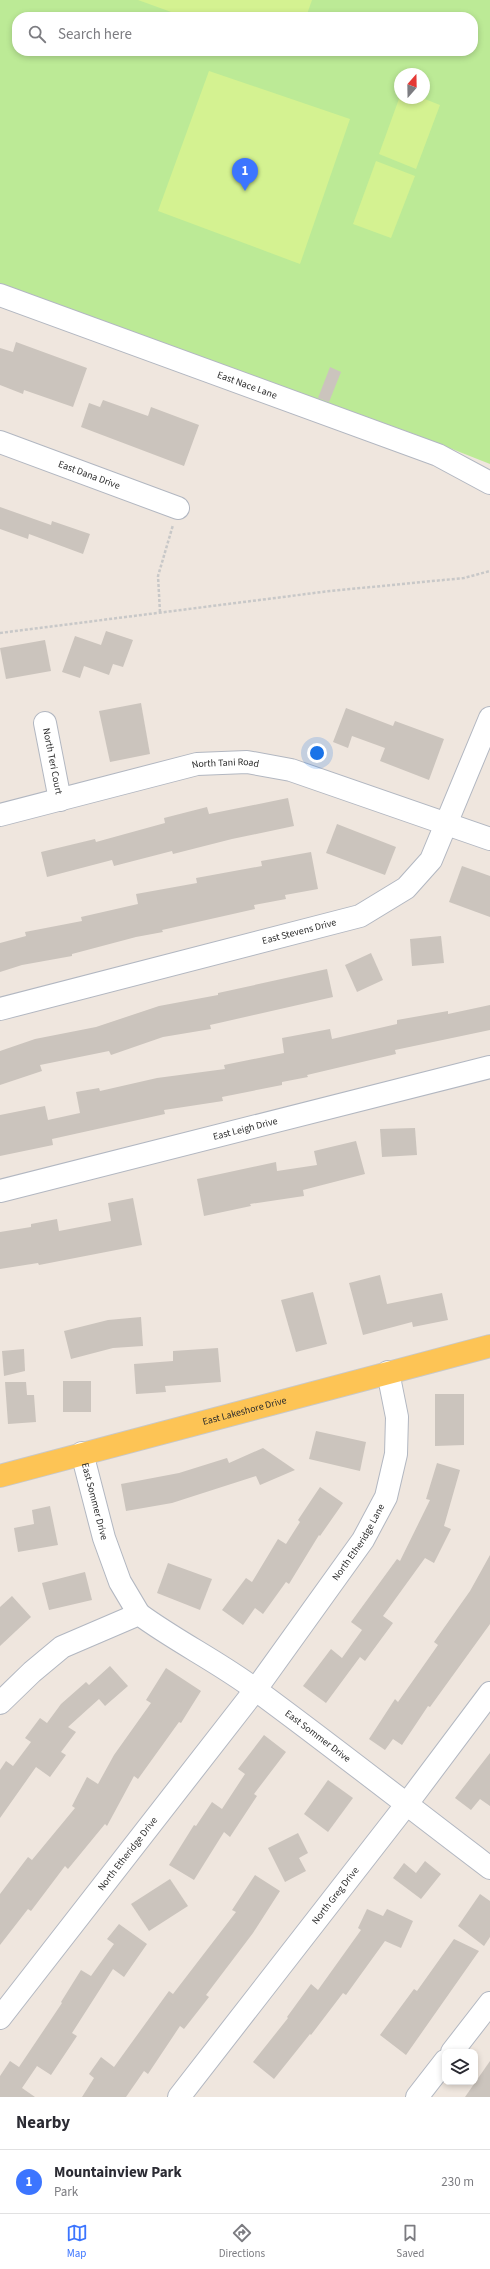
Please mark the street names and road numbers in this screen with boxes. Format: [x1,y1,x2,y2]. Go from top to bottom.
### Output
street label: East Nace Lane [215,368,279,403]
street label: East Dana Drive [56,457,122,493]
street label: North Teri Court [39,727,66,796]
street label: North Tani Road [190,755,260,772]
street label: East Stevens Drive [261,915,338,948]
street label: East Leigh Drive [211,1114,279,1144]
street label: East Lakeshore Drive [201,1393,288,1429]
street label: East Sommer Drive [78,1461,111,1542]
street label: North Etheridge Lane [329,1501,388,1584]
street label: East Sommer Drive [282,1707,354,1766]
street label: North Etheridge Drive [95,1814,161,1894]
street label: North Greg Drive [309,1864,362,1927]

